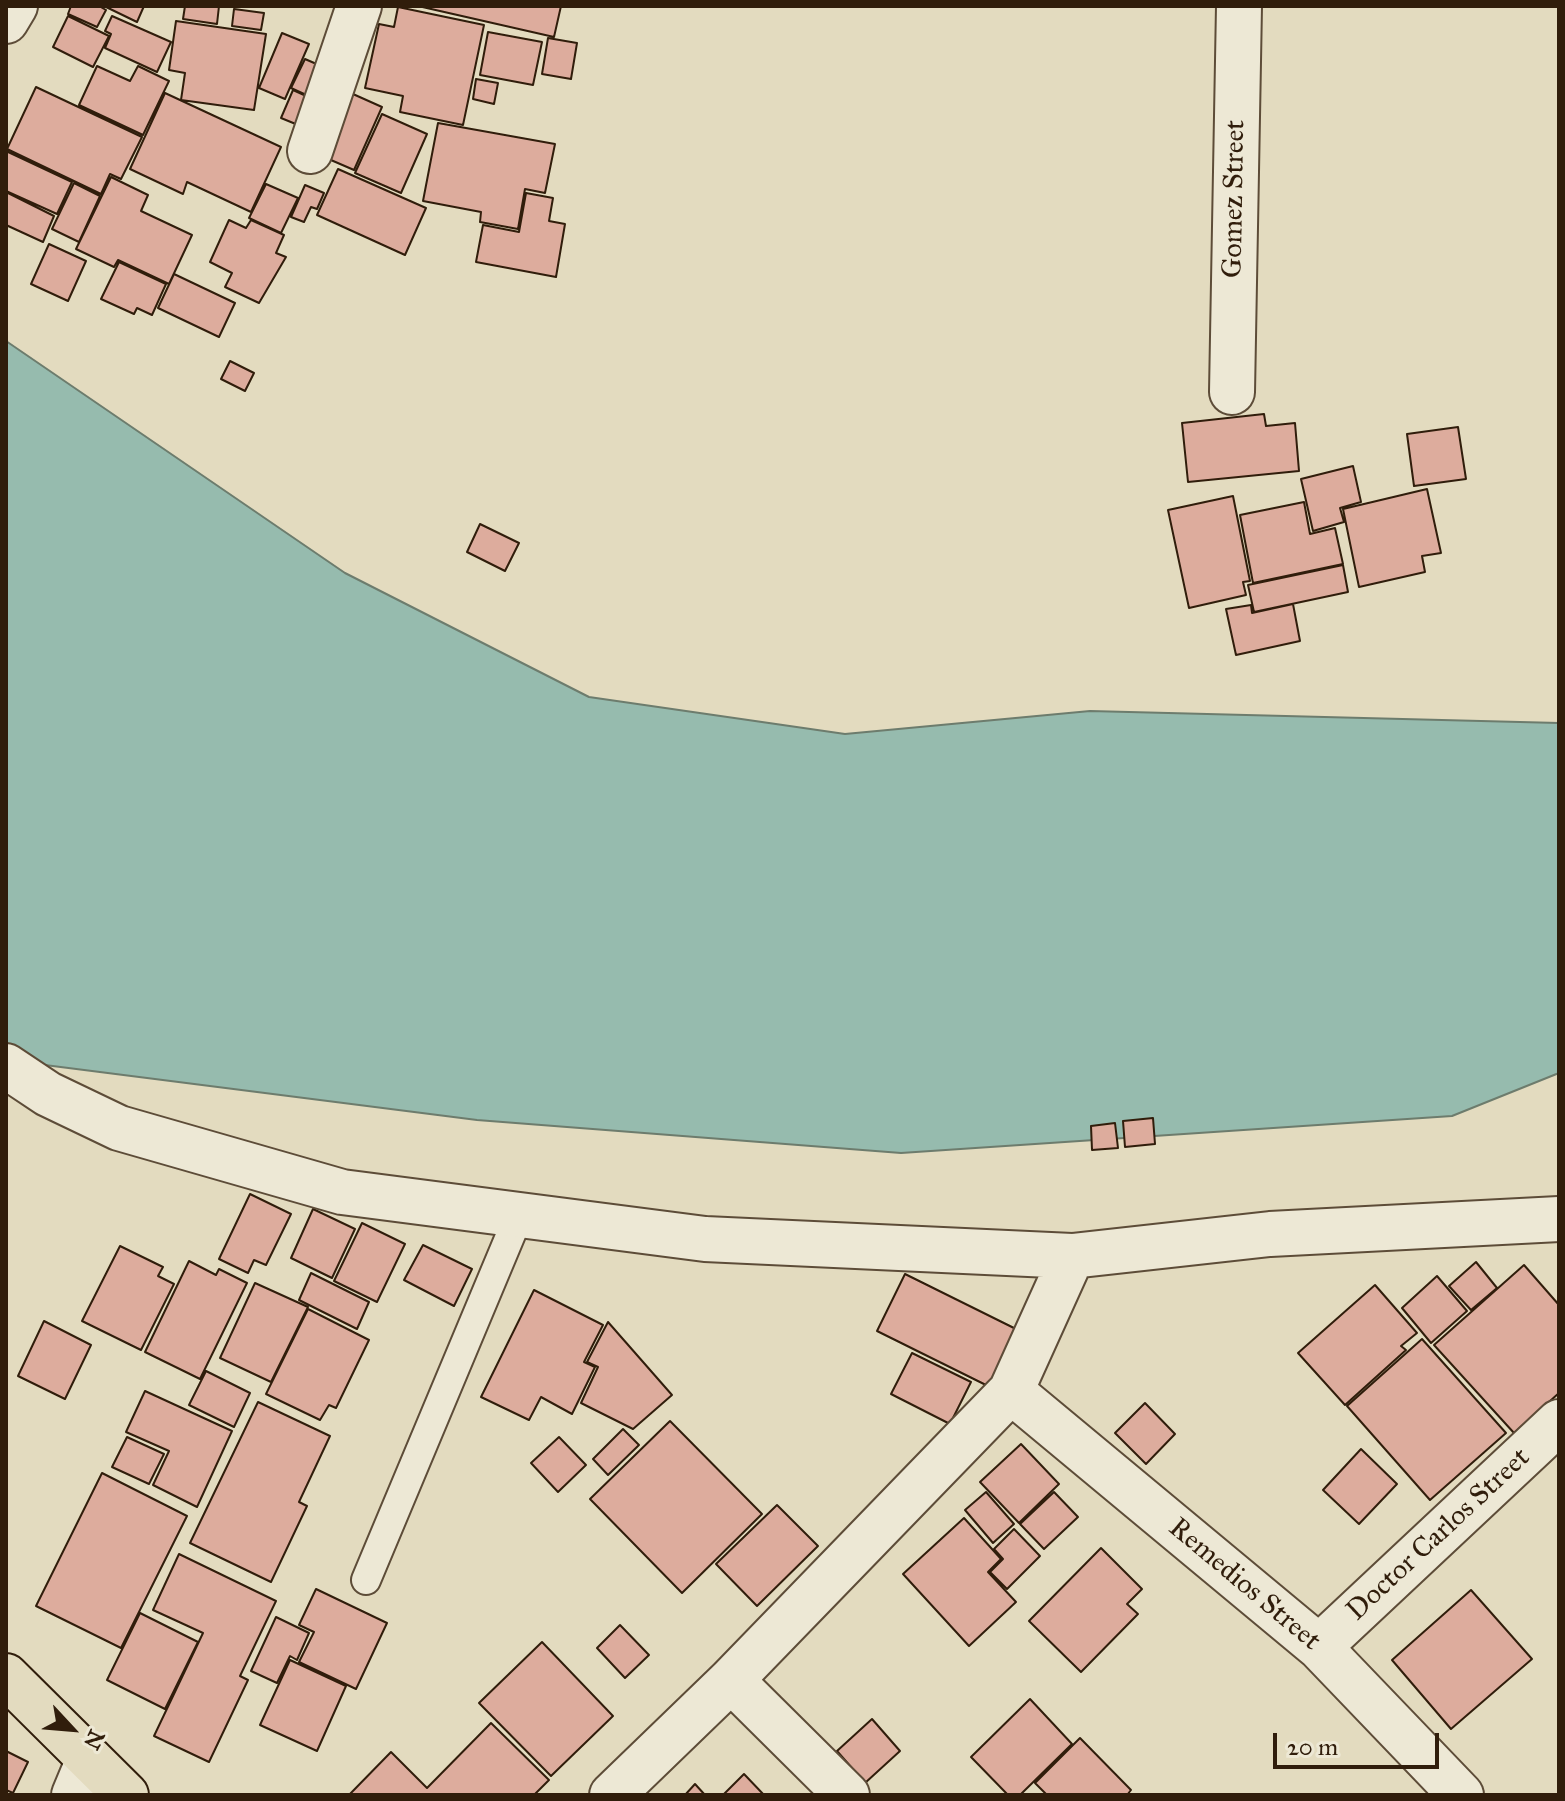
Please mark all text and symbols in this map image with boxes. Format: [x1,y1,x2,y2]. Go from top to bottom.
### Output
street label: Gomez Street [1217,120,1253,278]
street label: Doctor Carlos Street [1341,1442,1537,1628]
street label: Remedios Street [1161,1512,1327,1658]
north arrow [32,1689,112,1769]
scale bar [1277,1717,1443,1767]
text: N [78,1725,110,1754]
text: 20 m [1287,1732,1338,1762]

